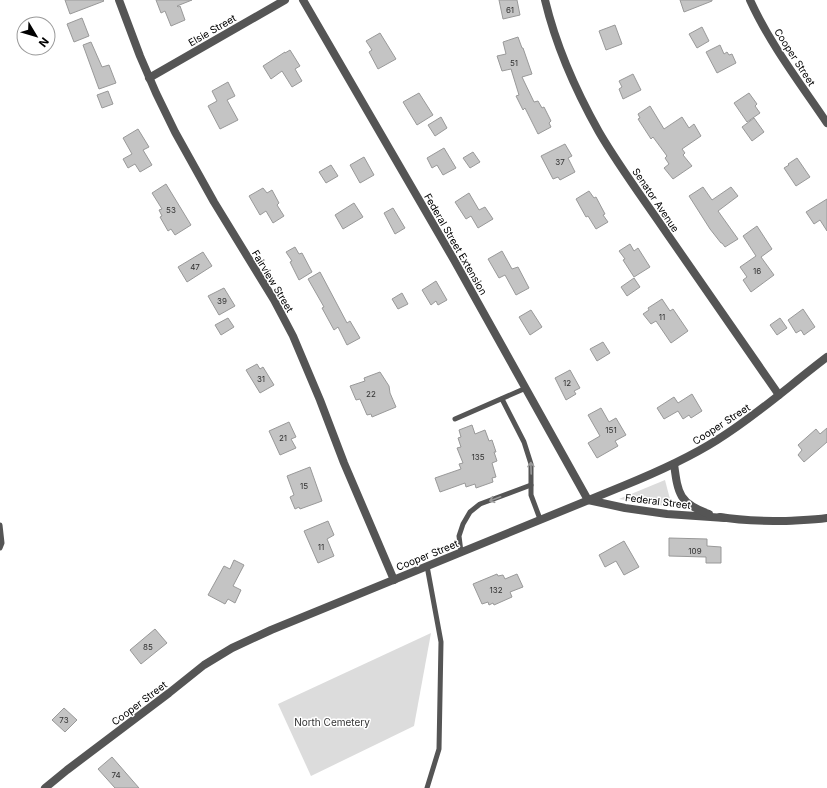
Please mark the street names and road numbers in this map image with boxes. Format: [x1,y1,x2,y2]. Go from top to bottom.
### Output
street label: Elsie Street [186,11,239,48]
street label: Cooper Street [772,26,818,89]
street label: Senator Avenue [630,166,682,234]
street label: Federal Street Extension [422,191,490,297]
street label: Fairview Street [250,248,297,315]
street label: Cooper Street [690,401,753,447]
street label: Federal Street [624,491,692,511]
street label: Cooper Street [394,537,461,573]
street label: Cooper Street [109,678,170,728]

